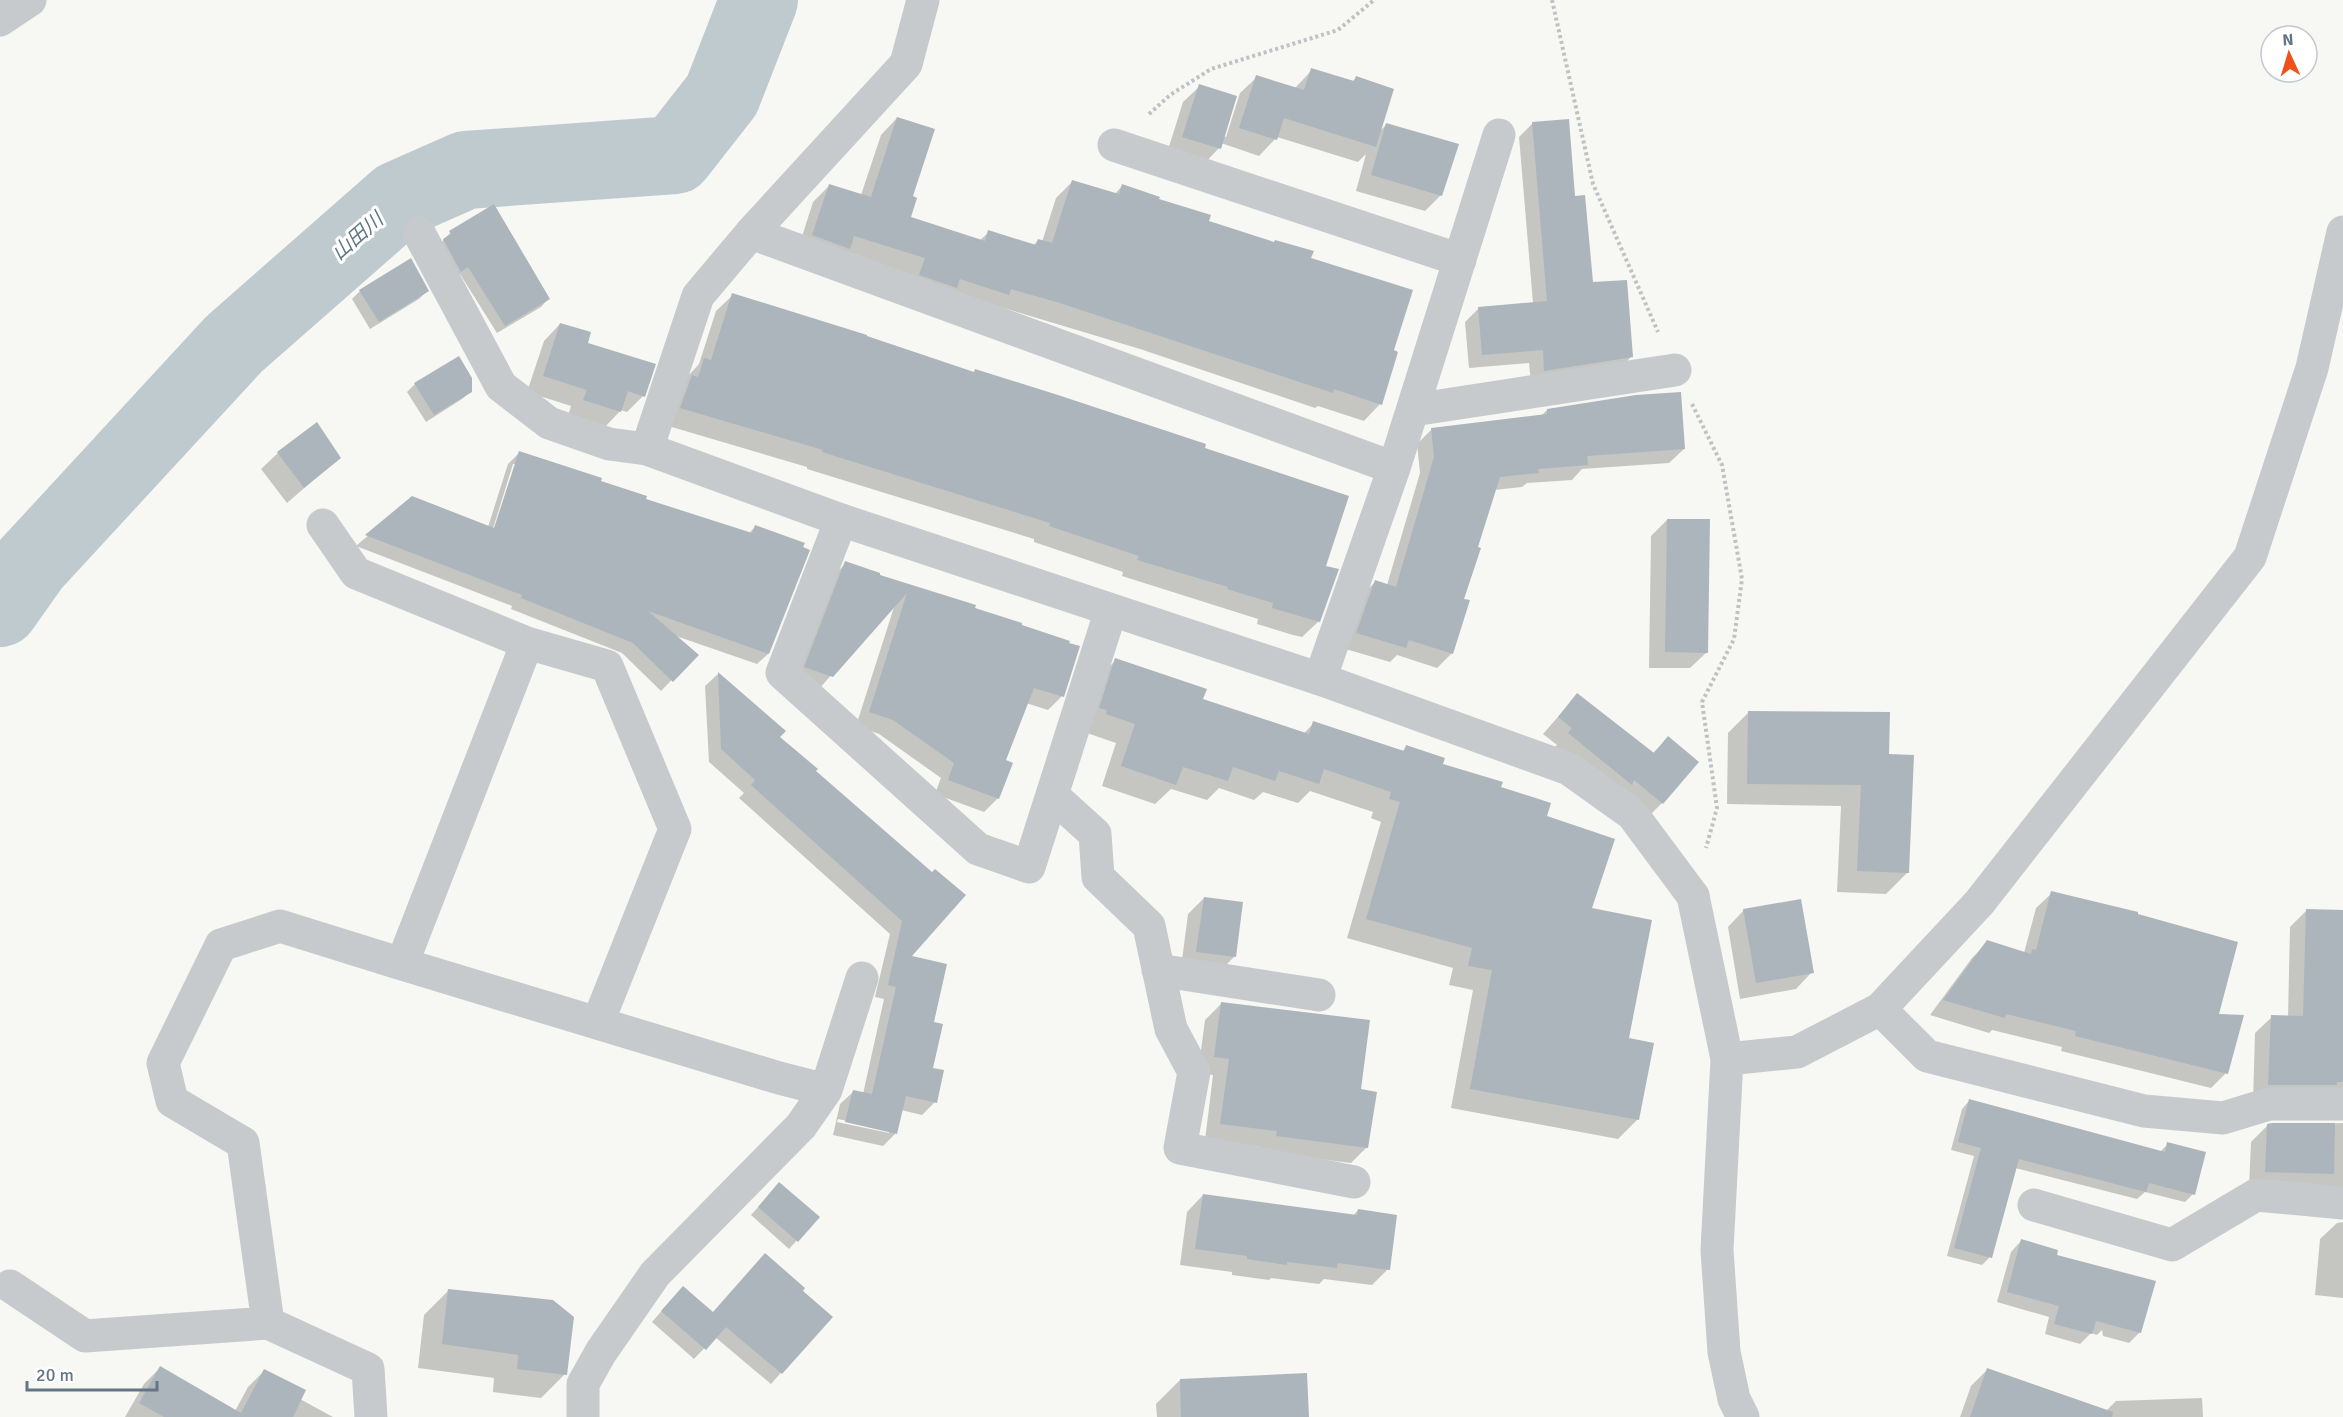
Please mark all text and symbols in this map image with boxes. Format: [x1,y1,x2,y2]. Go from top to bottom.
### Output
north arrow [2259,24,2319,84]
text: N [2282,30,2294,50]
water label: 山田川 [326,206,390,265]
scale bar [27,1354,158,1392]
text: 20 m [36,1364,74,1386]

